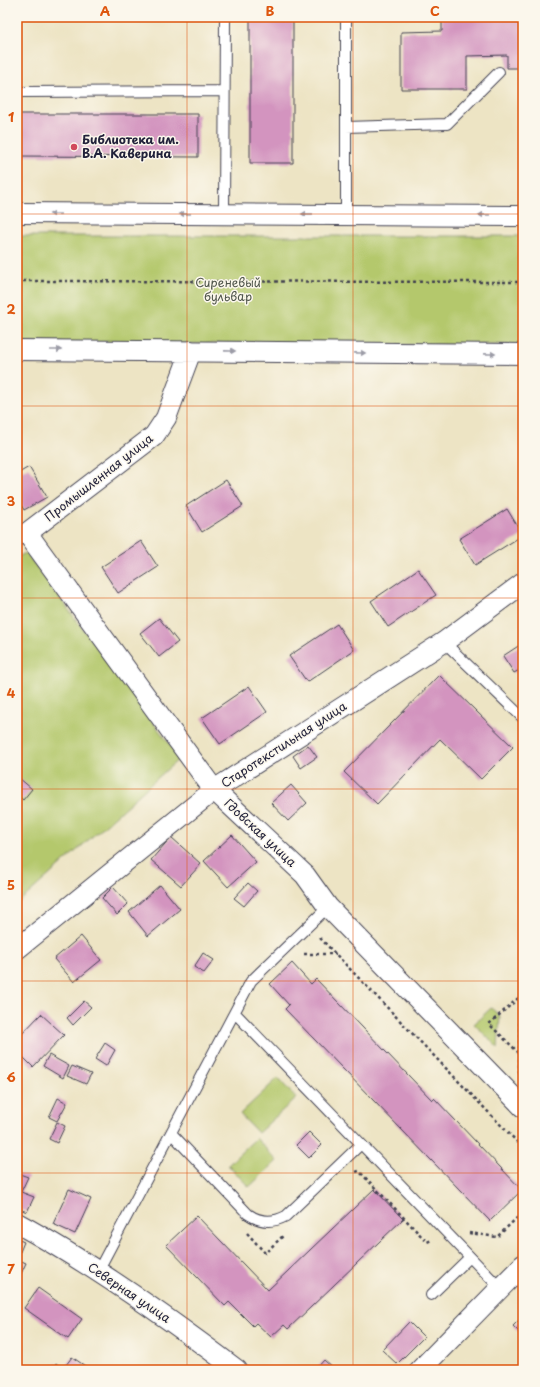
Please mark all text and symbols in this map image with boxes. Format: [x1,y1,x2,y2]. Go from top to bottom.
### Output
text: A [100,1,110,20]
text: B [266,1,275,20]
text: C [430,1,440,20]
text: 1 [8,107,14,126]
place label: Библиотека им. В.А. Каверина [82,130,179,162]
marker: Библиотека им. В.А. Каверина [69,142,79,152]
one-way arrow [48,211,61,217]
one-way arrow [178,211,191,217]
one-way arrow [300,211,313,217]
one-way arrow [477,212,490,218]
park label: Сиреневый бульвар [195,273,261,305]
text: 2 [6,299,16,318]
one-way arrow [50,347,63,353]
one-way arrow [224,348,237,354]
one-way arrow [354,349,366,356]
one-way arrow [484,351,497,357]
street label: Промышленная улица [40,429,157,525]
text: 3 [7,491,16,510]
text: 4 [7,683,16,702]
street label: Старотекстильная улица [217,696,350,792]
street label: Гдовская улица [221,794,301,871]
text: 5 [7,875,15,894]
text: 6 [6,1067,16,1086]
street label: Северная улица [85,1258,175,1327]
text: 7 [7,1259,15,1278]

